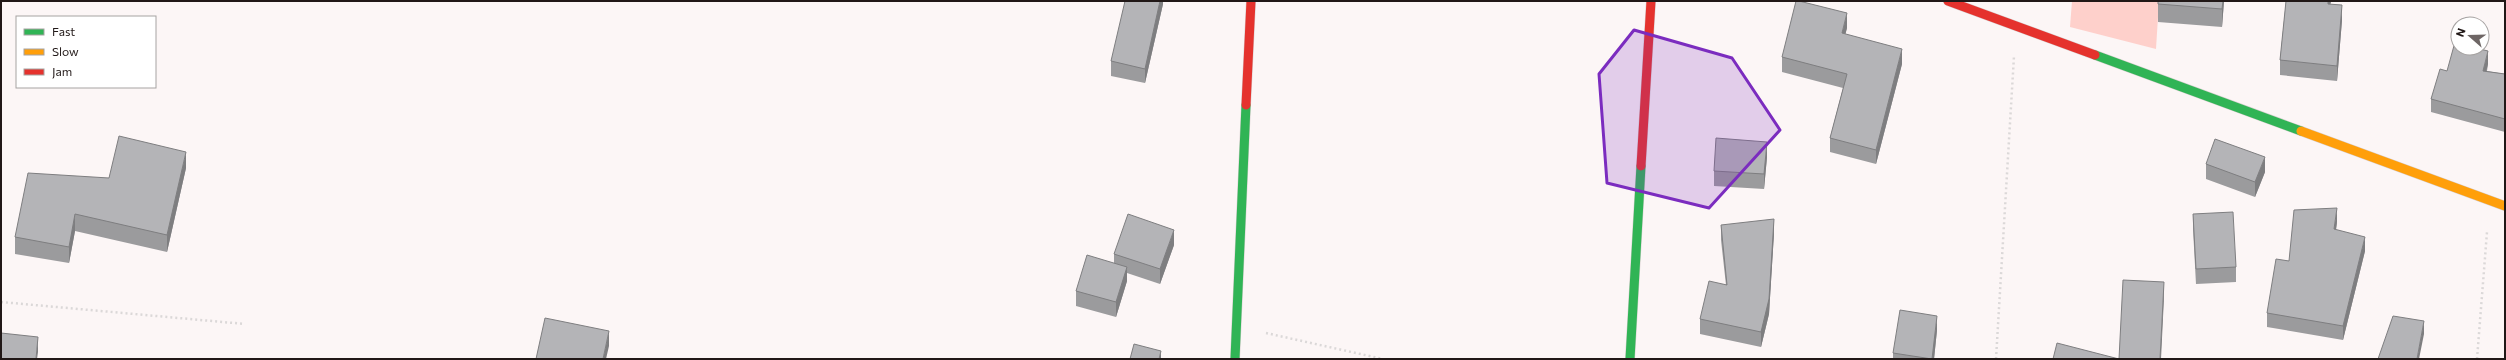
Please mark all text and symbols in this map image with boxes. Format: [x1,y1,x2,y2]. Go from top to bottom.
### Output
legend [16,16,156,88]
north arrow [2450,16,2490,56]
text: Fast [52,24,75,38]
text: N [2453,26,2468,39]
text: Slow [52,44,79,58]
text: Jam [52,64,72,79]

